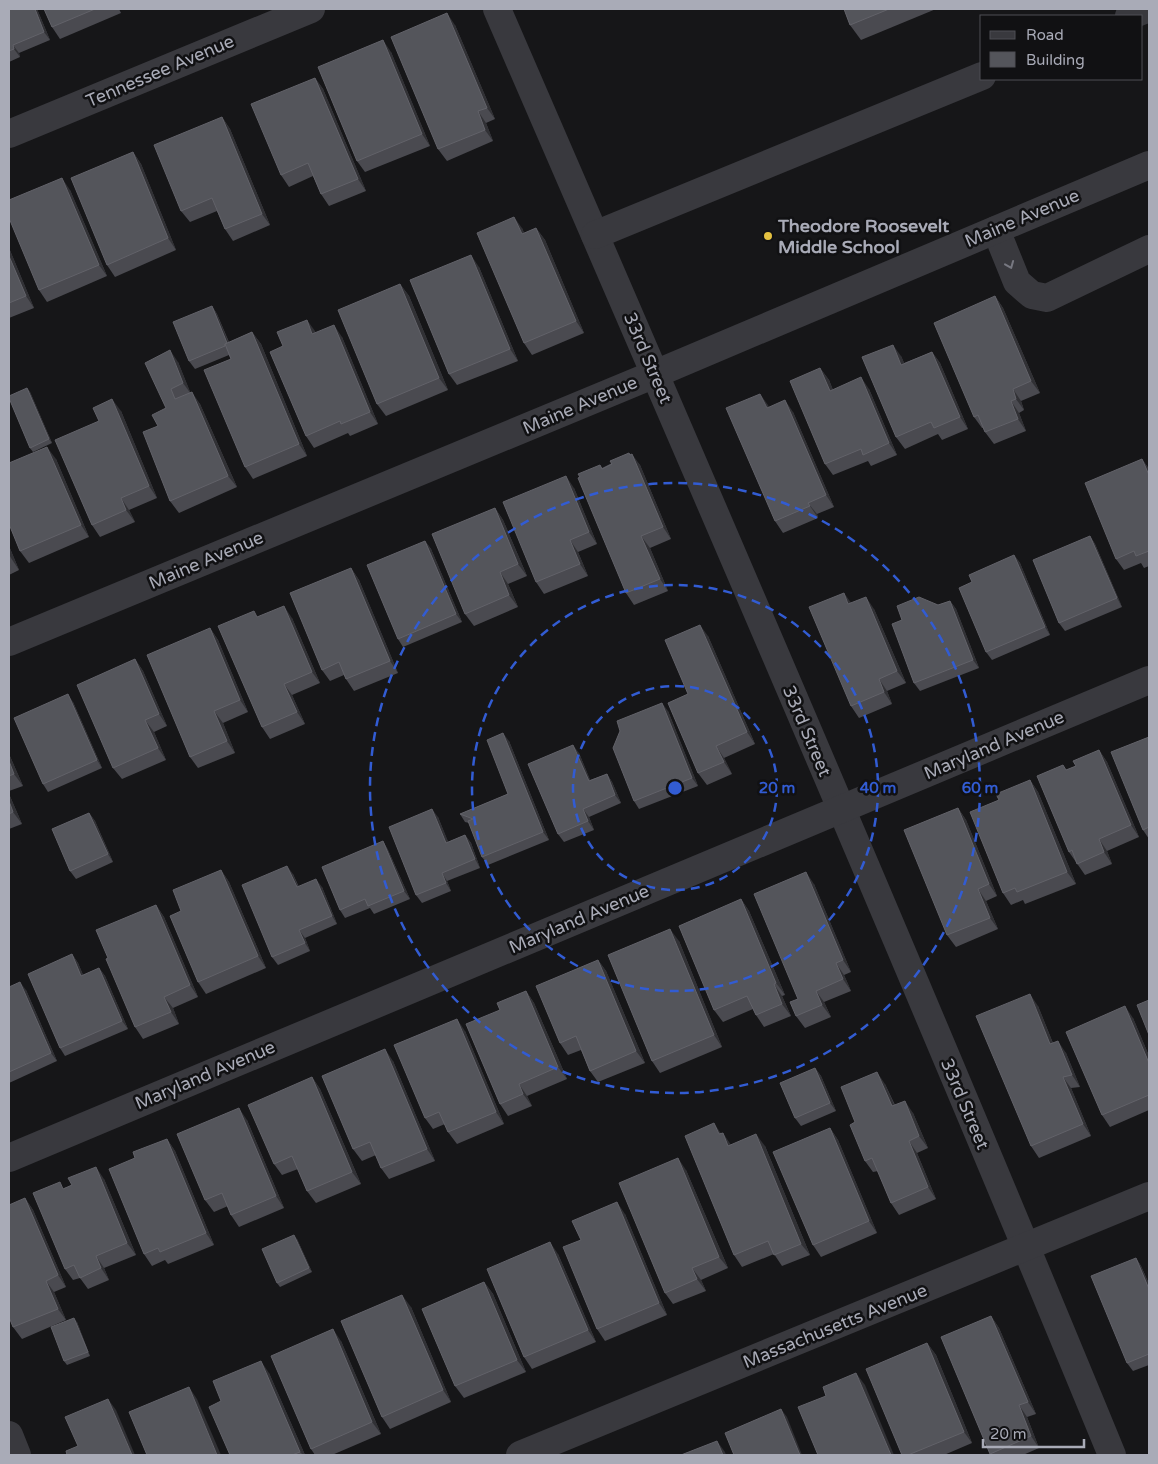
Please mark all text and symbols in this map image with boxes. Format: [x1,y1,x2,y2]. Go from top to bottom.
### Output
legend [980,15,1143,80]
text: Road [1026,26,1064,44]
street label: Tennessee Avenue [83,30,237,112]
text: Building [1026,51,1085,69]
street label: Maine Avenue [961,184,1083,252]
place label: Theodore Roosevelt Middle School [777,215,949,258]
marker: Theodore Roosevelt Middle School [762,230,774,242]
one-way arrow [1004,260,1014,269]
street label: 33rd Street [619,309,677,407]
street label: Maine Avenue [519,371,641,439]
street label: Maine Avenue [145,526,267,594]
street label: 33rd Street [778,682,836,780]
street label: Maryland Avenue [921,706,1067,784]
centre of rings [666,779,684,797]
text: 20 m [759,779,795,797]
text: 40 m [860,779,896,797]
text: 60 m [962,779,998,797]
street label: Maryland Avenue [506,880,652,958]
street label: Maryland Avenue [132,1036,278,1114]
street label: 33rd Street [936,1055,994,1153]
street label: Massachusetts Avenue [740,1279,930,1373]
scale bar [983,1416,1084,1448]
text: 20 m [990,1425,1027,1443]

